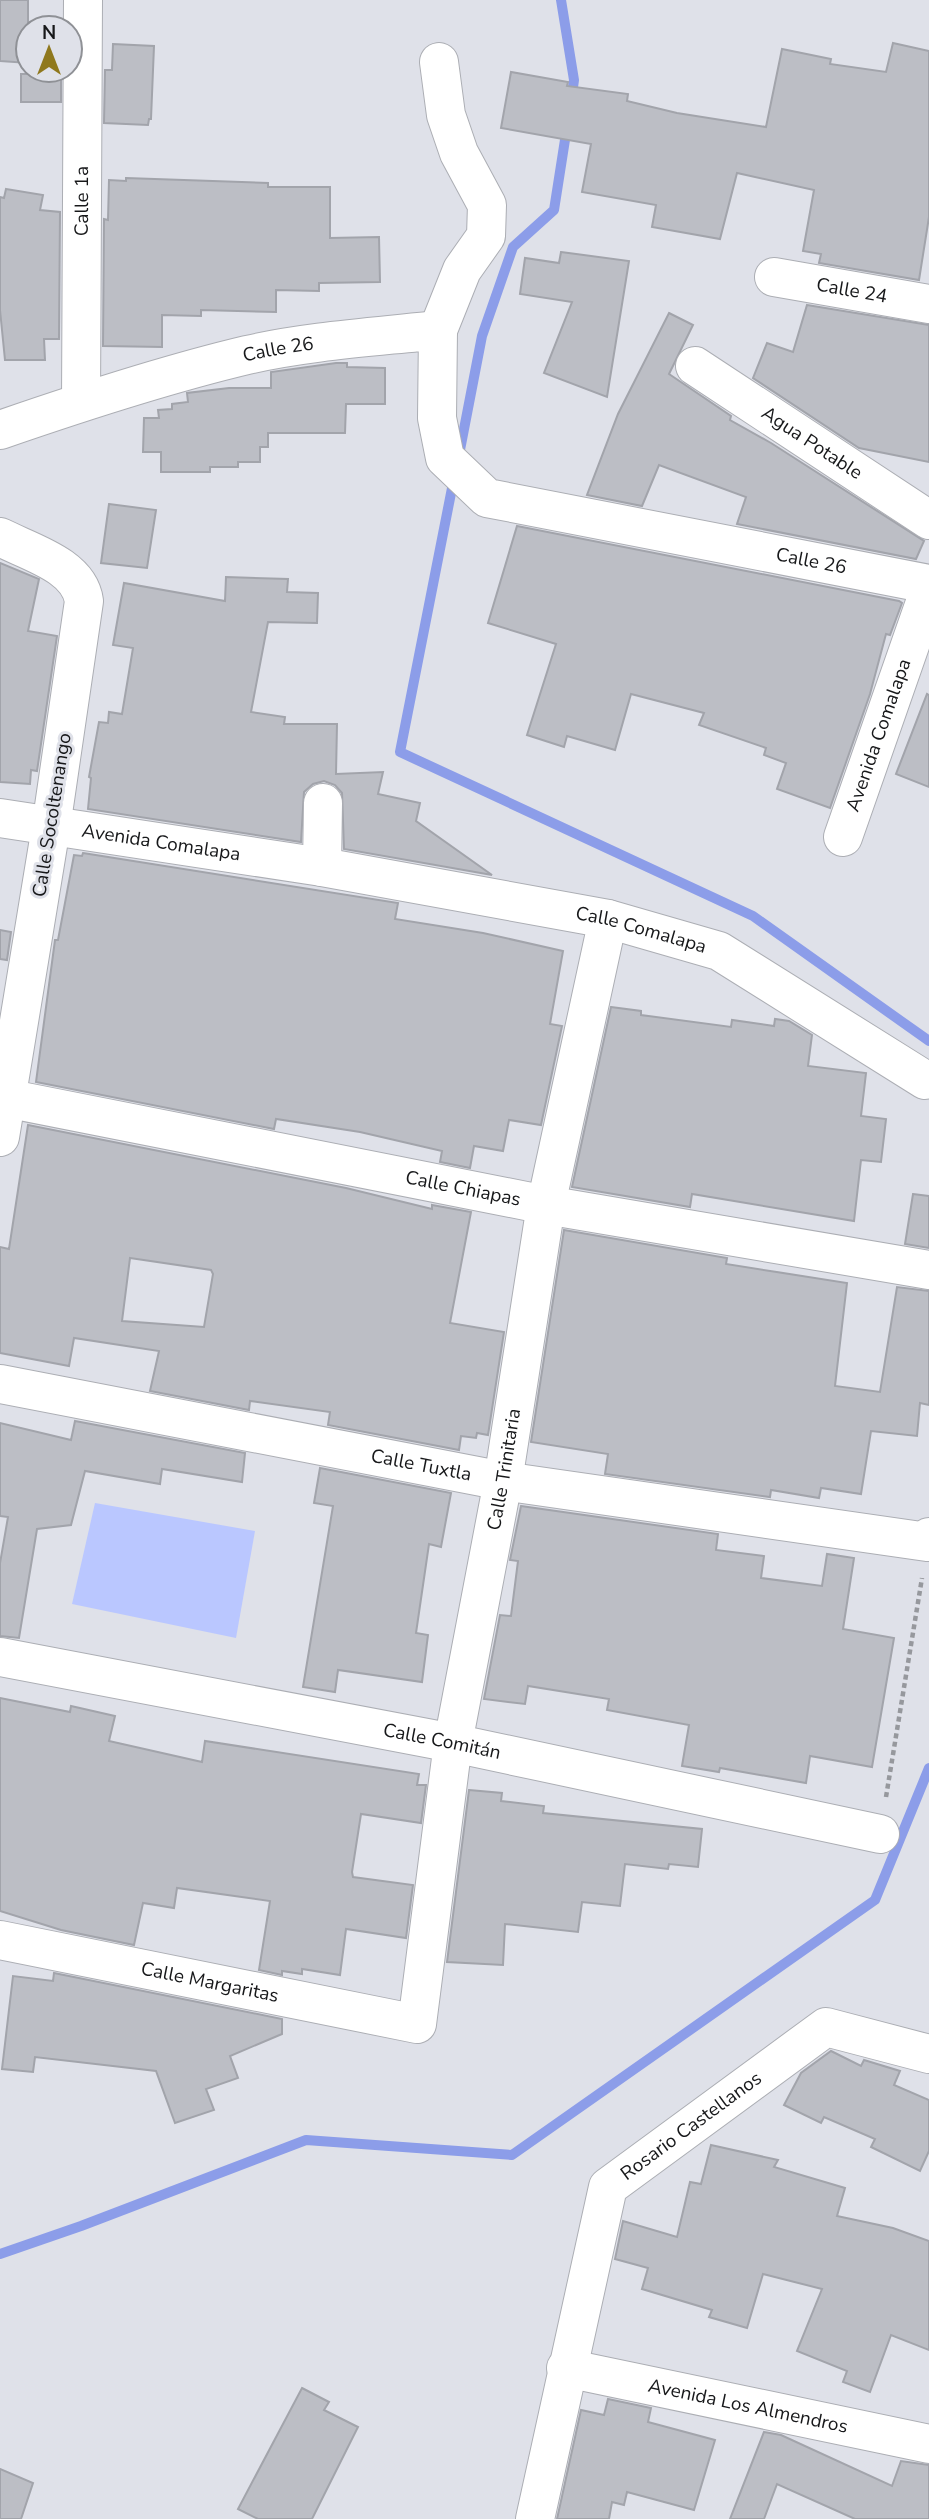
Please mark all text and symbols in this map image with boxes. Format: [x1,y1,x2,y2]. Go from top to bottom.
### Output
north arrow [14,14,84,84]
text: N [42,20,56,46]
street label: Calle 1a [69,166,95,236]
street label: Calle 24 [814,272,889,310]
street label: Calle 26 [240,330,315,369]
street label: Agua Potable [756,400,868,486]
street label: Calle 26 [774,541,849,581]
street label: Avenida Comalapa [840,655,917,815]
street label: Calle Socoltenango [26,731,78,899]
street label: Avenida Comalapa [80,818,242,867]
street label: Calle Comalapa [573,900,710,960]
street label: Calle Chiapas [403,1164,523,1213]
street label: Calle Trinitaria [481,1407,527,1533]
street label: Calle Tuxtla [369,1443,474,1488]
street label: Calle Comitán [381,1717,503,1766]
street label: Calle Margaritas [139,1956,281,2009]
street label: Rosario Castellanos [615,2066,767,2187]
street label: Avenida Los Almendros [646,2373,850,2440]

